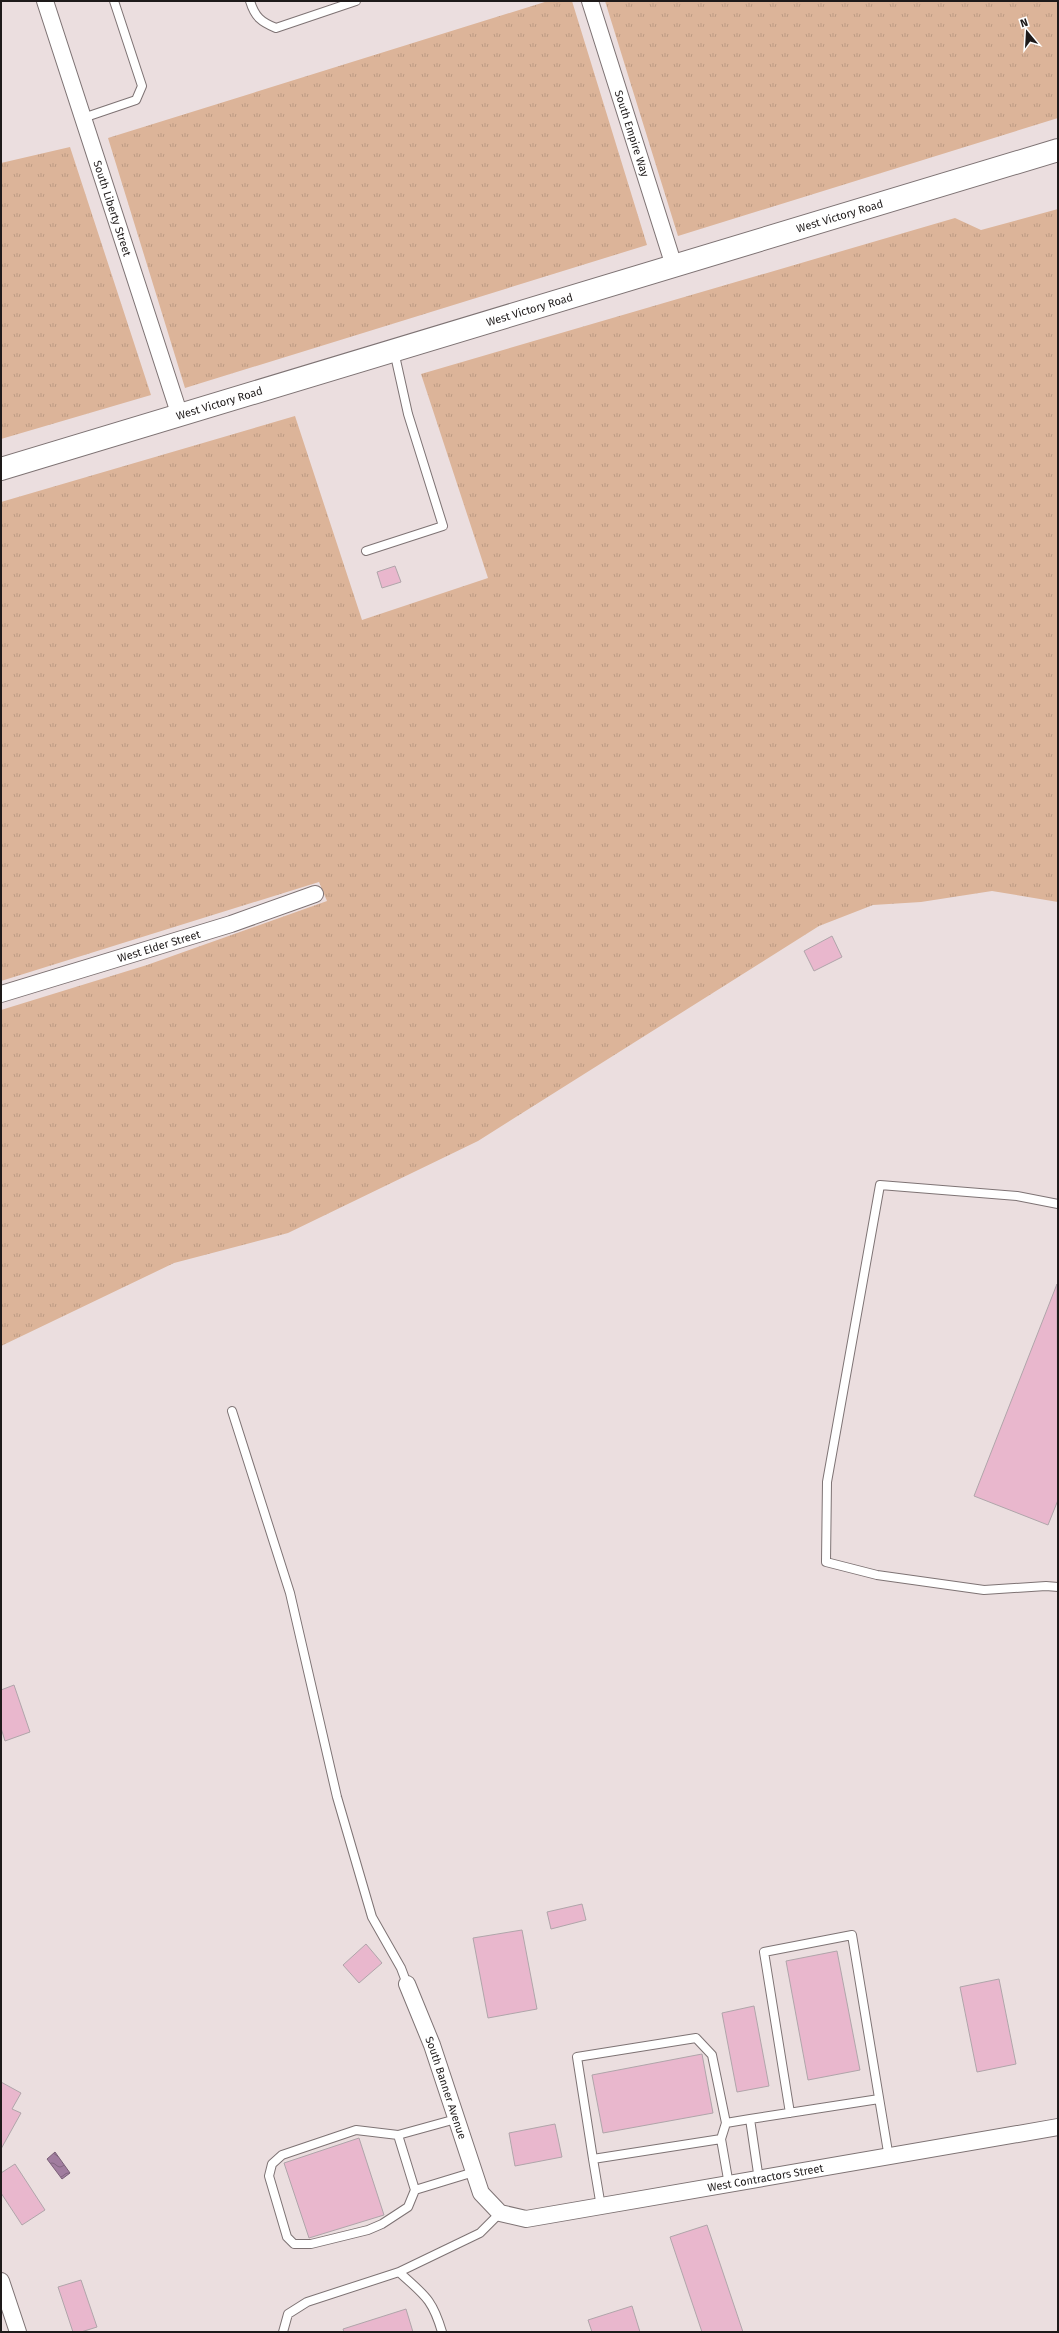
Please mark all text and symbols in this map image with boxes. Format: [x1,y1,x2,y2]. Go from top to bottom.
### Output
north arrow [1007,12,1047,52]
text: N [1019,16,1030,30]
street label: South Empire Way [612,89,651,179]
street label: South Liberty Street [90,159,134,258]
street label: West Victory Road [795,197,885,236]
street label: West Victory Road [485,291,574,329]
street label: West Victory Road [175,384,264,423]
street label: West Elder Street [116,928,202,965]
street label: South Banner Avenue [422,2035,469,2141]
street label: West Contractors Street [707,2162,824,2194]

